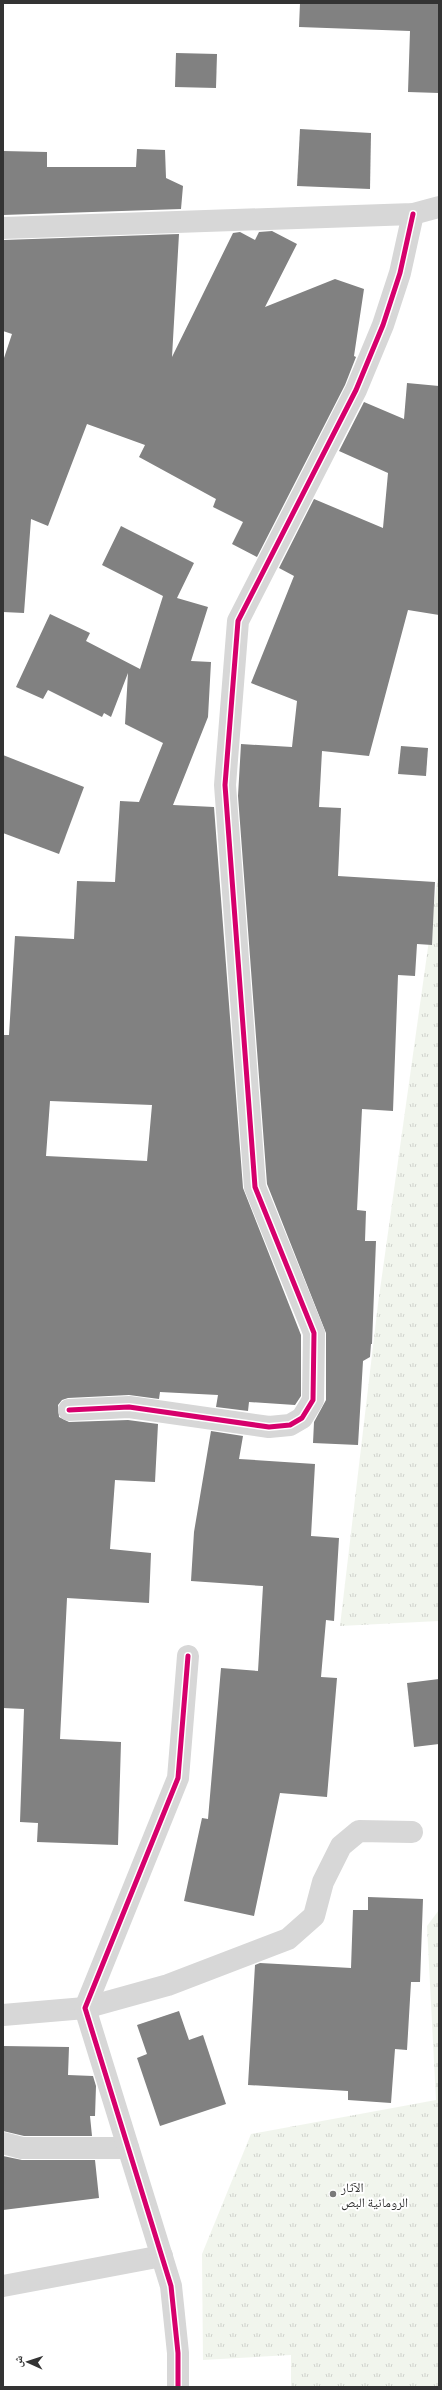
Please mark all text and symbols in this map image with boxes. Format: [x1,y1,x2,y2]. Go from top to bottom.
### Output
place label: الآثار الرومانية البص [340,2178,408,2211]
marker: الآثار الرومانية البص [328,2189,338,2199]
north arrow [8,2342,48,2382]
text: ش [10,2355,26,2368]

